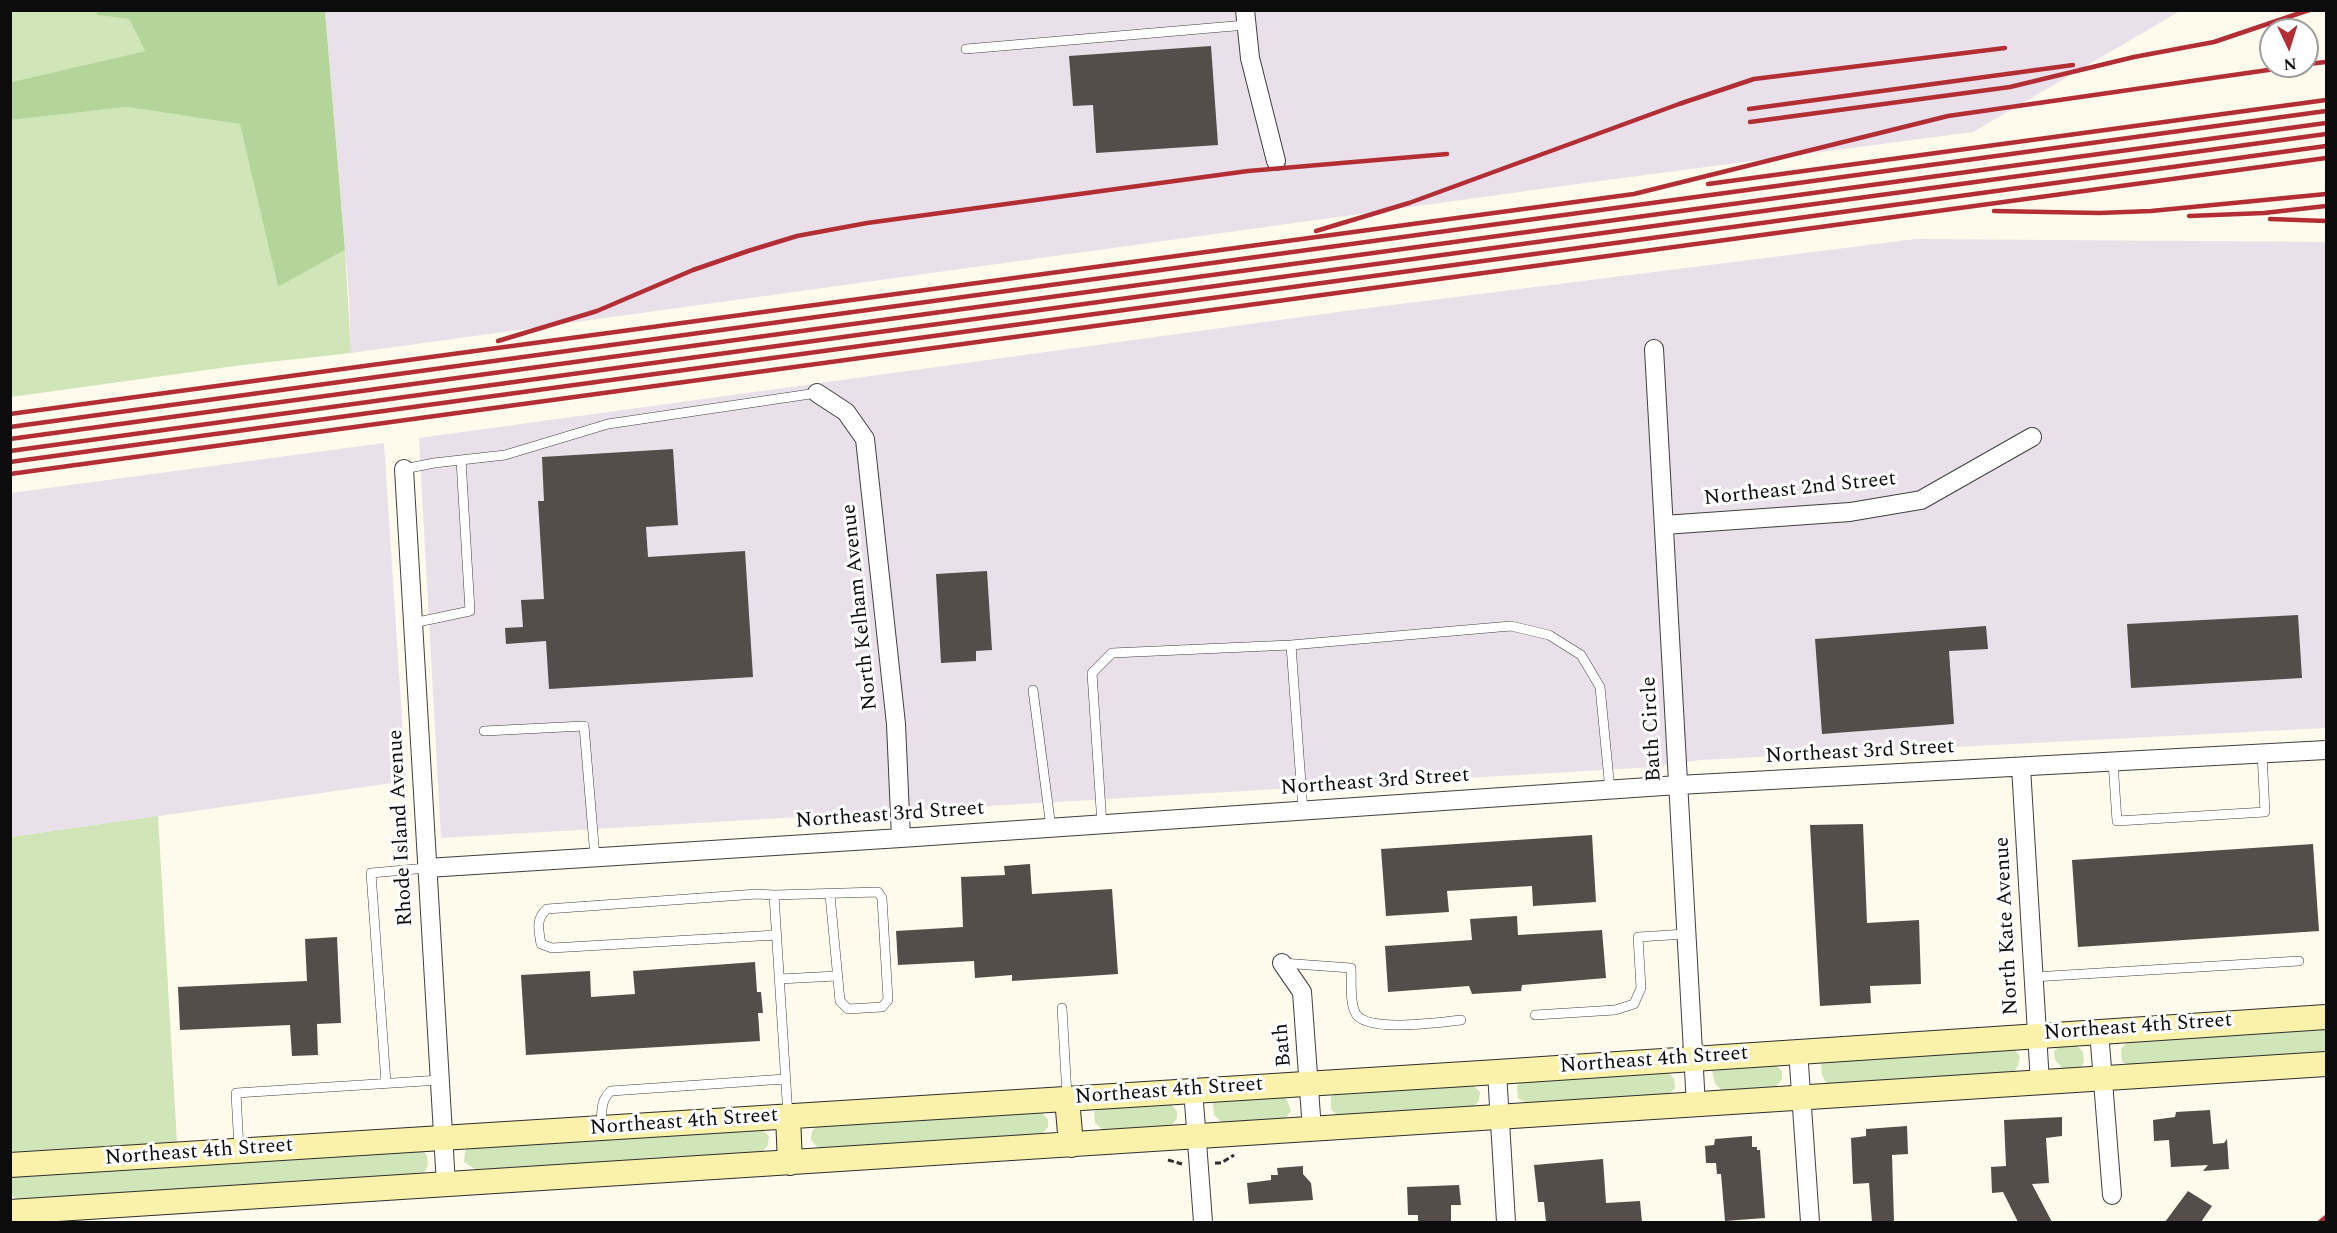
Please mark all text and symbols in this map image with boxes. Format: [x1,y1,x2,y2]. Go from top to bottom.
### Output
north arrow [2259,18,2319,78]
text: N [2283,52,2297,76]
street label: Northeast 2nd Street [1703,467,1897,513]
street label: North Kelham Avenue [838,503,884,711]
street label: Bath Circle [1638,676,1668,782]
street label: Rhode Island Avenue [384,729,420,927]
street label: Northeast 3rd Street [1765,735,1955,771]
street label: Northeast 3rd Street [1280,764,1470,802]
street label: Northeast 3rd Street [795,797,985,835]
street label: North Kate Avenue [1991,836,2025,1016]
street label: Northeast 4th Street [2043,1009,2233,1047]
street label: Bath [1270,1022,1298,1068]
street label: Northeast 4th Street [1559,1042,1749,1080]
street label: Northeast 4th Street [1074,1073,1264,1111]
street label: Northeast 4th Street [589,1104,779,1142]
street label: Northeast 4th Street [104,1134,294,1172]

